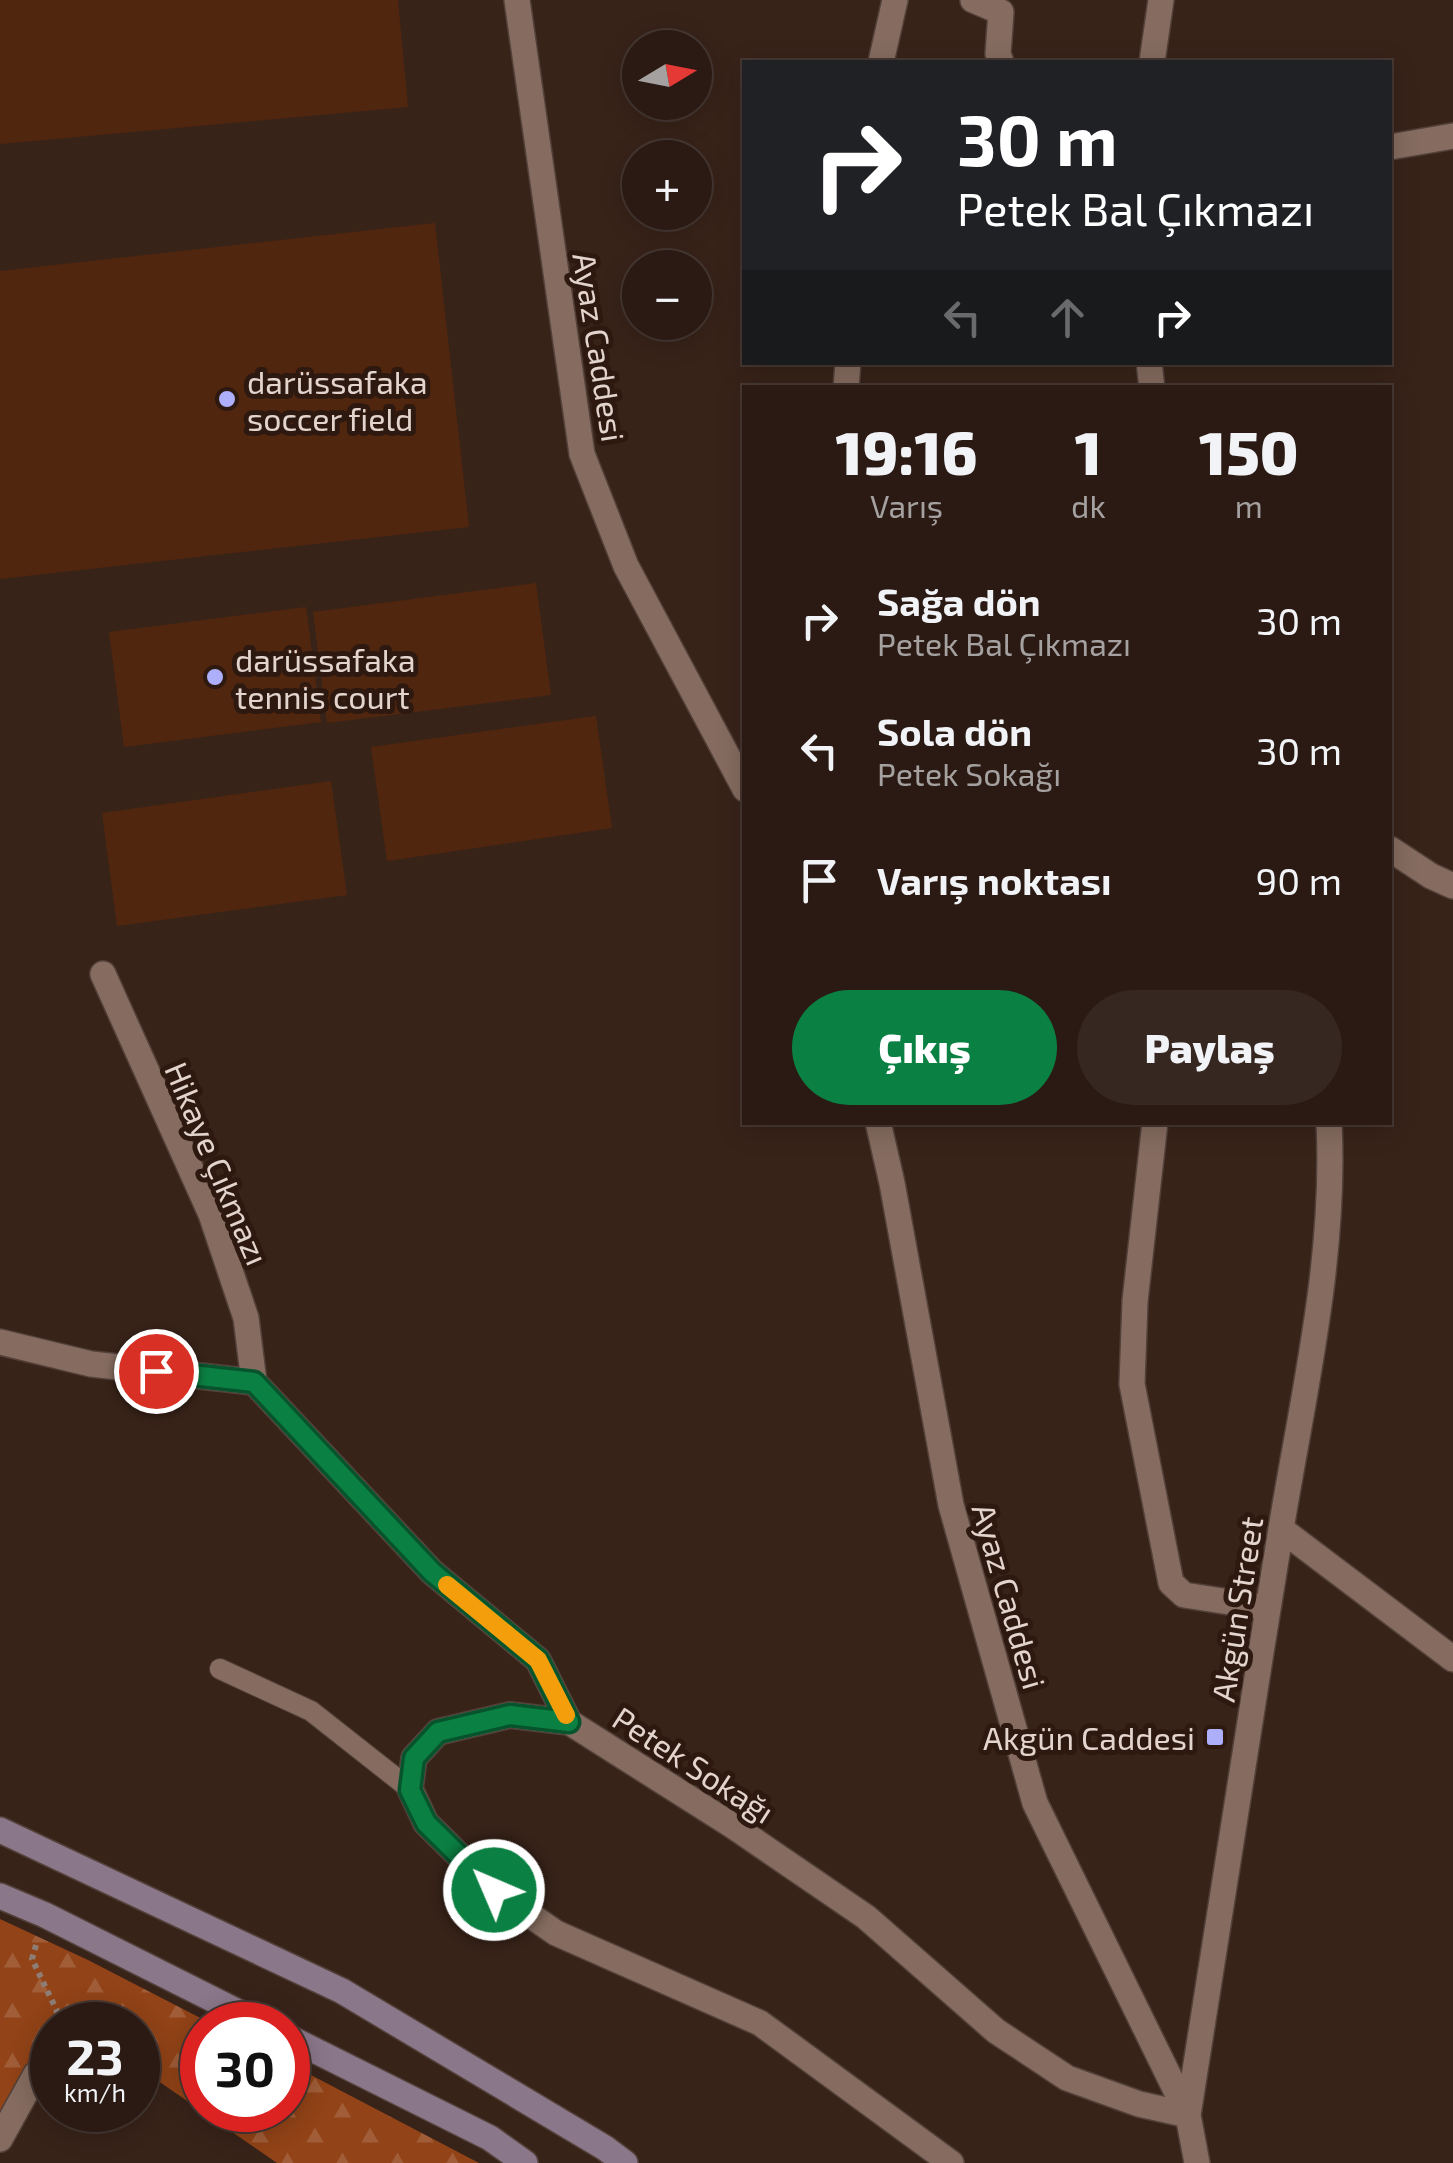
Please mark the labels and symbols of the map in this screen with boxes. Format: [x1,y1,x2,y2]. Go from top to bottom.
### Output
north arrow [622,30,712,120]
street label: Ayaz Caddesi [566,250,634,444]
place label: darüssafaka soccer field [247,362,428,437]
marker: darüssafaka soccer field [216,388,238,410]
place label: darüssafaka tennis court [235,640,416,715]
marker: darüssafaka tennis court [204,666,226,688]
street label: Hikaye Çıkmazı [156,1056,278,1271]
pin [114,1329,199,1414]
street label: Ayaz Caddesi [965,1499,1055,1693]
street label: Akgün Street [1203,1514,1269,1704]
street label: Petek Sokağı [606,1698,782,1830]
place label: Akgün Caddesi [983,1718,1195,1756]
marker: Akgün Caddesi [1204,1726,1226,1748]
position arrow [442,1838,546,1942]
speed limit sign: 30 [180,2002,310,2132]

